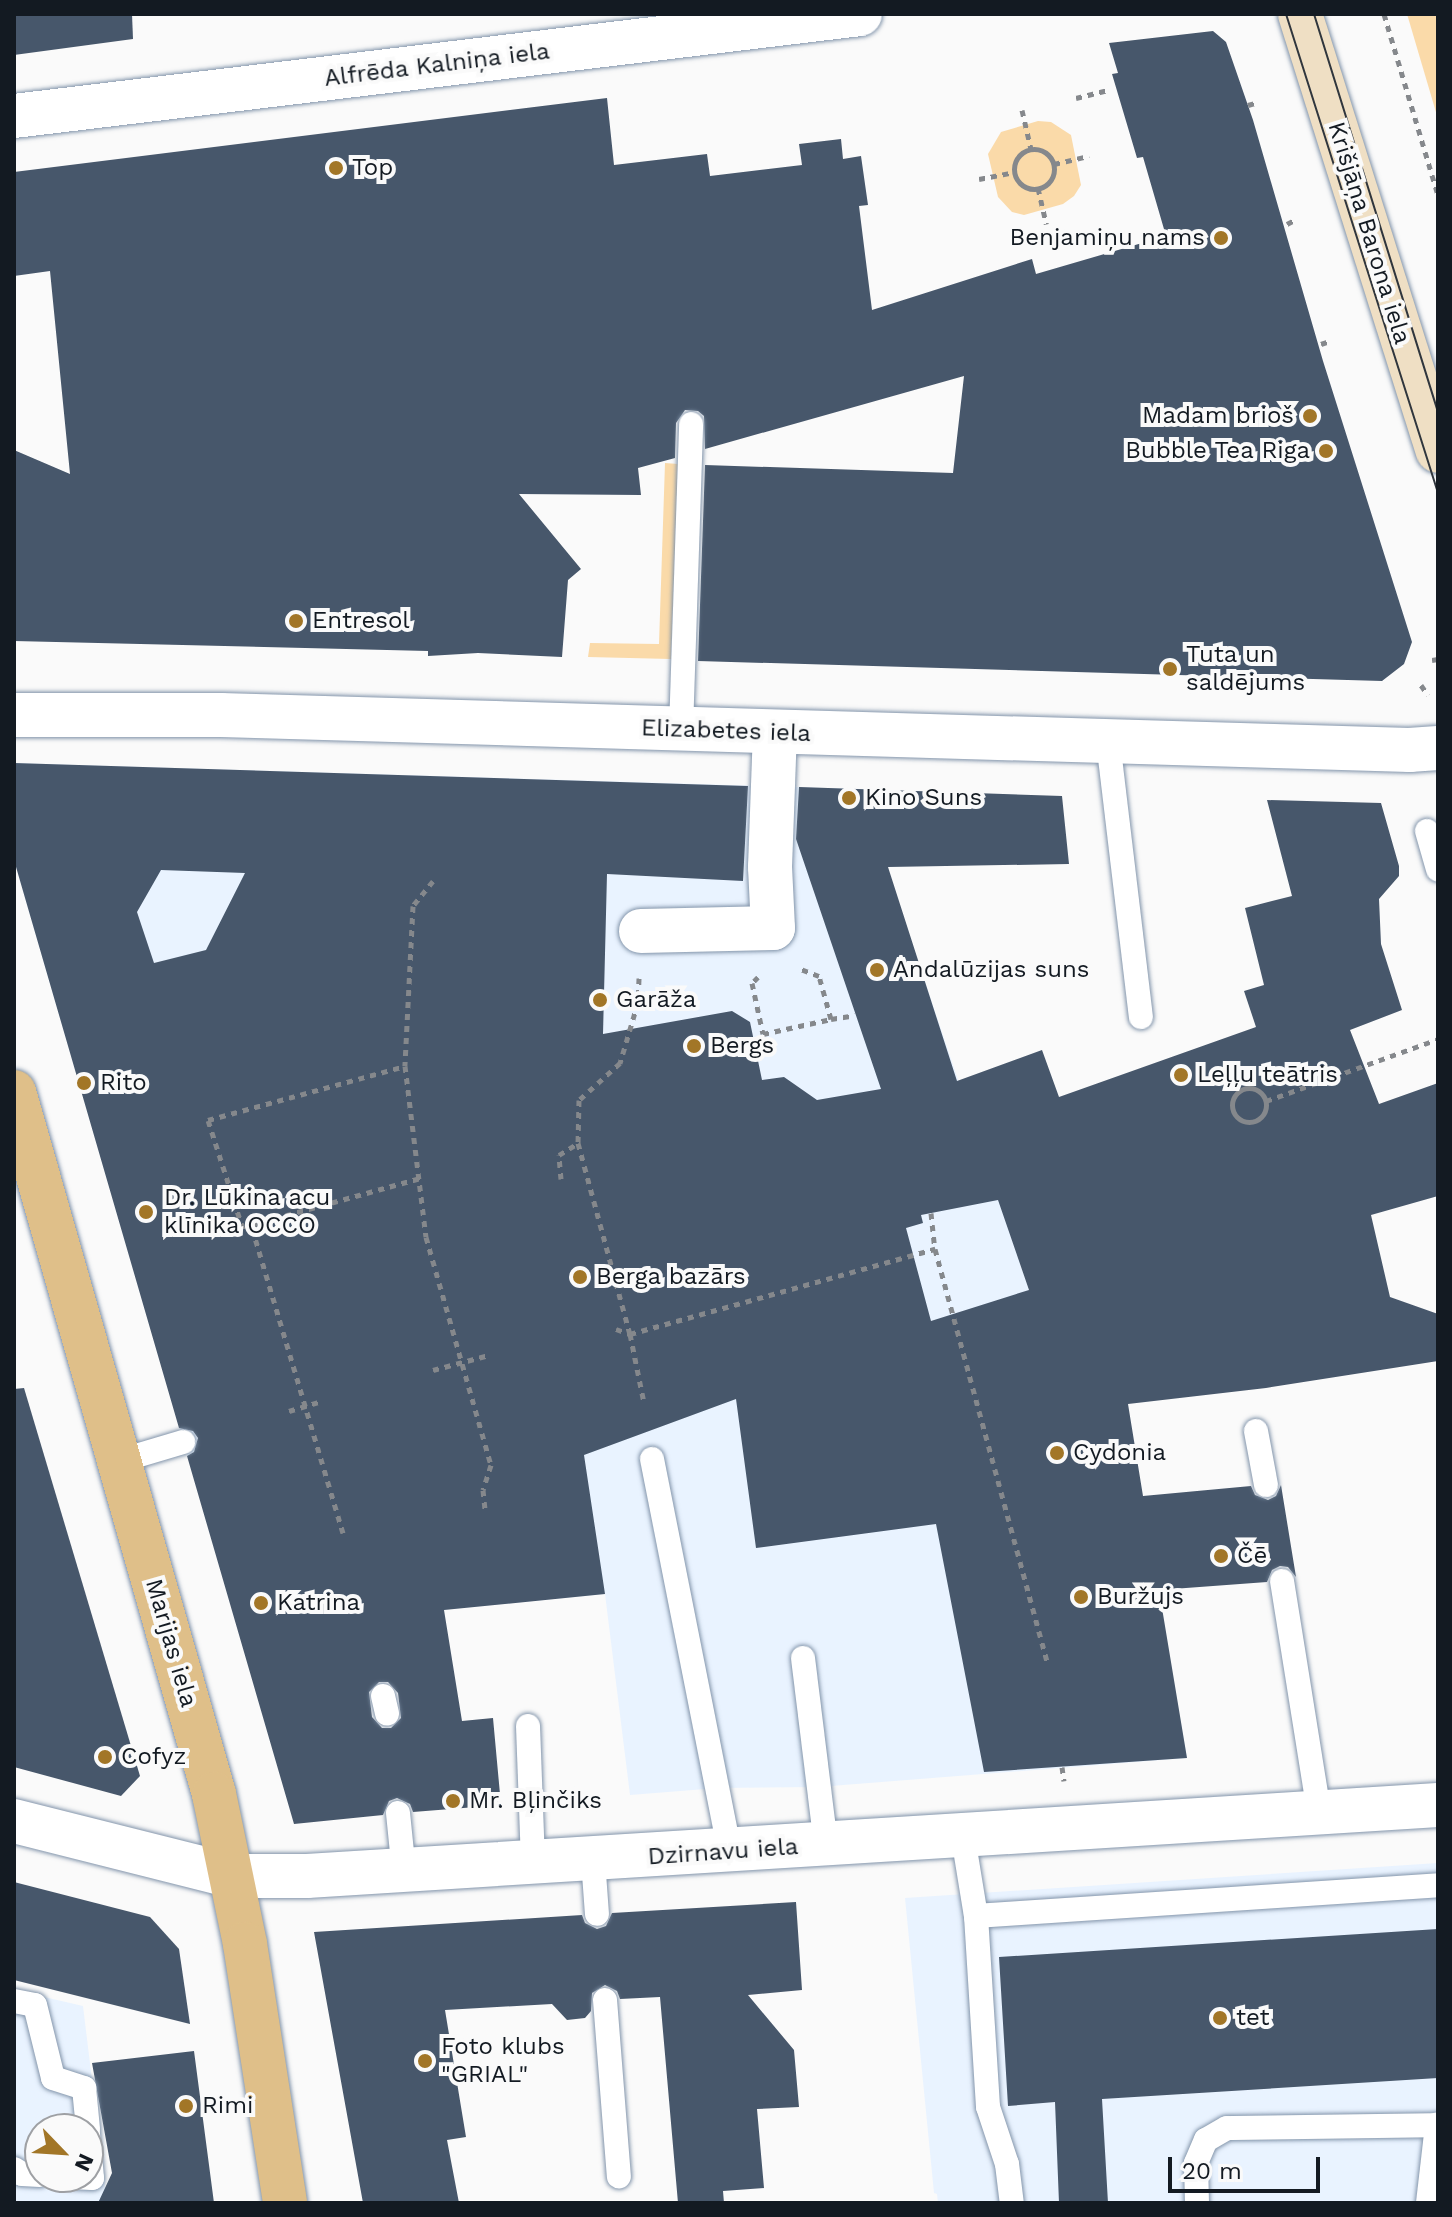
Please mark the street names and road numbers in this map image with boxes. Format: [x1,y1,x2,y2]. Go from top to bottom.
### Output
street label: Alfrēda Kalniņa iela [322,37,552,93]
street label: Krišjāņa Barona iela [1321,118,1417,348]
street label: Elizabetes iela [641,714,811,748]
street label: Marijas iela [139,1576,203,1710]
street label: Dzirnavu iela [647,1832,799,1872]

